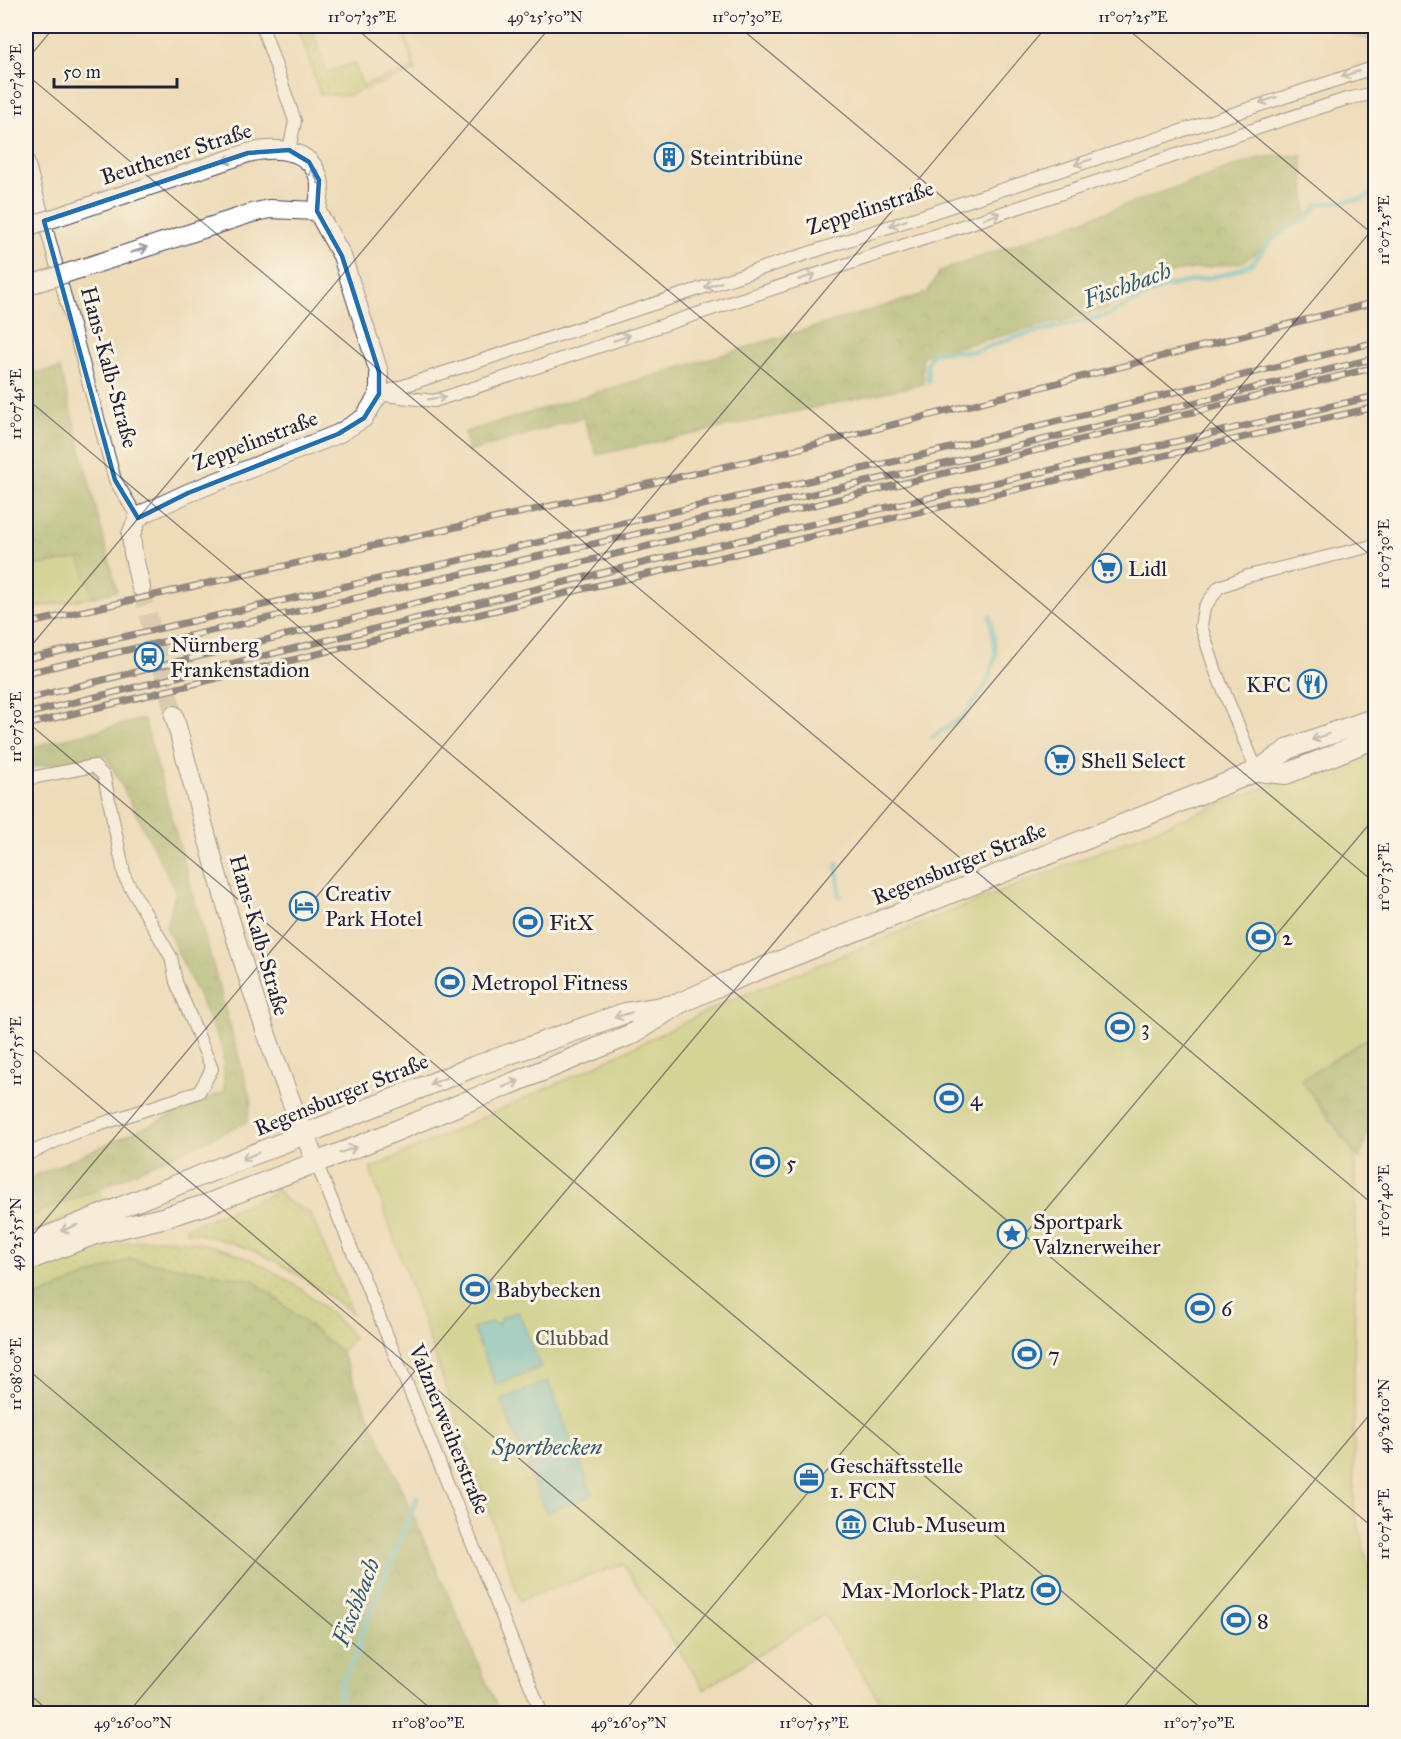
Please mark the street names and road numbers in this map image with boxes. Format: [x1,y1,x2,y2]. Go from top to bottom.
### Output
street label: Beuthener Straße [97,116,255,191]
street label: Zeppelinstraße [803,174,937,241]
street label: Hans-Kalb-Straße [75,283,144,451]
street label: Zeppelinstraße [189,404,322,477]
street label: Regensburger Straße [868,816,1050,911]
street label: Hans-Kalb-Straße [224,851,295,1019]
street label: Regensburger Straße [250,1047,432,1142]
street label: Valznerweiherstraße [403,1339,496,1518]

